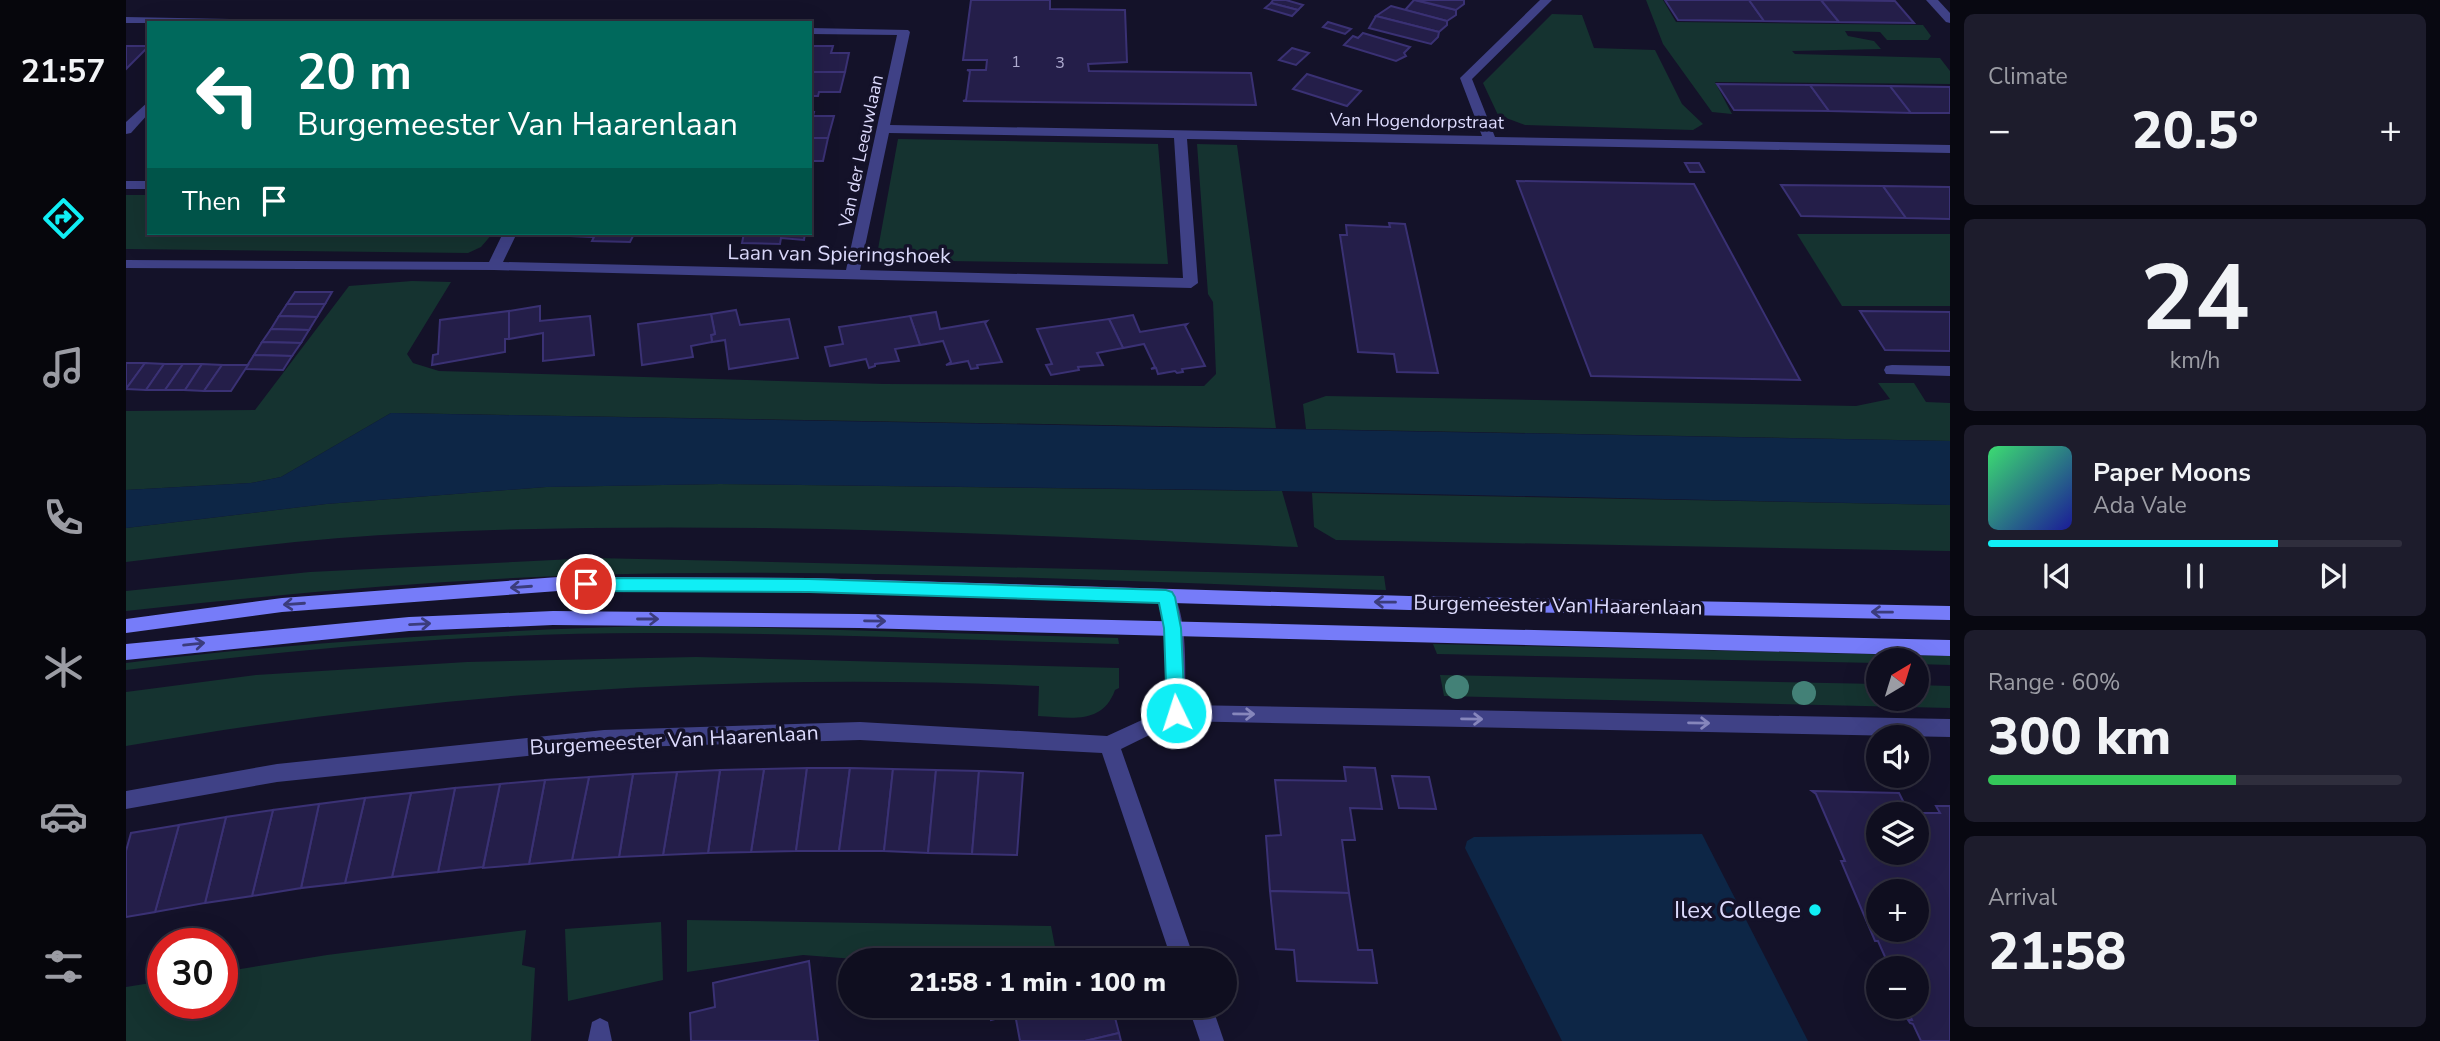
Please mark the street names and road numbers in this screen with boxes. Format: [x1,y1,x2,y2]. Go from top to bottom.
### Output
street label: Van der Leeuwlaan [833,72,889,231]
street label: Van Hogendorpstraat [1329,107,1505,135]
street label: Laan van Spieringshoek [727,238,951,270]
street label: Burgemeester Van Haarenlaan [1413,588,1703,622]
street label: Burgemeester Van Haarenlaan [529,718,819,762]

